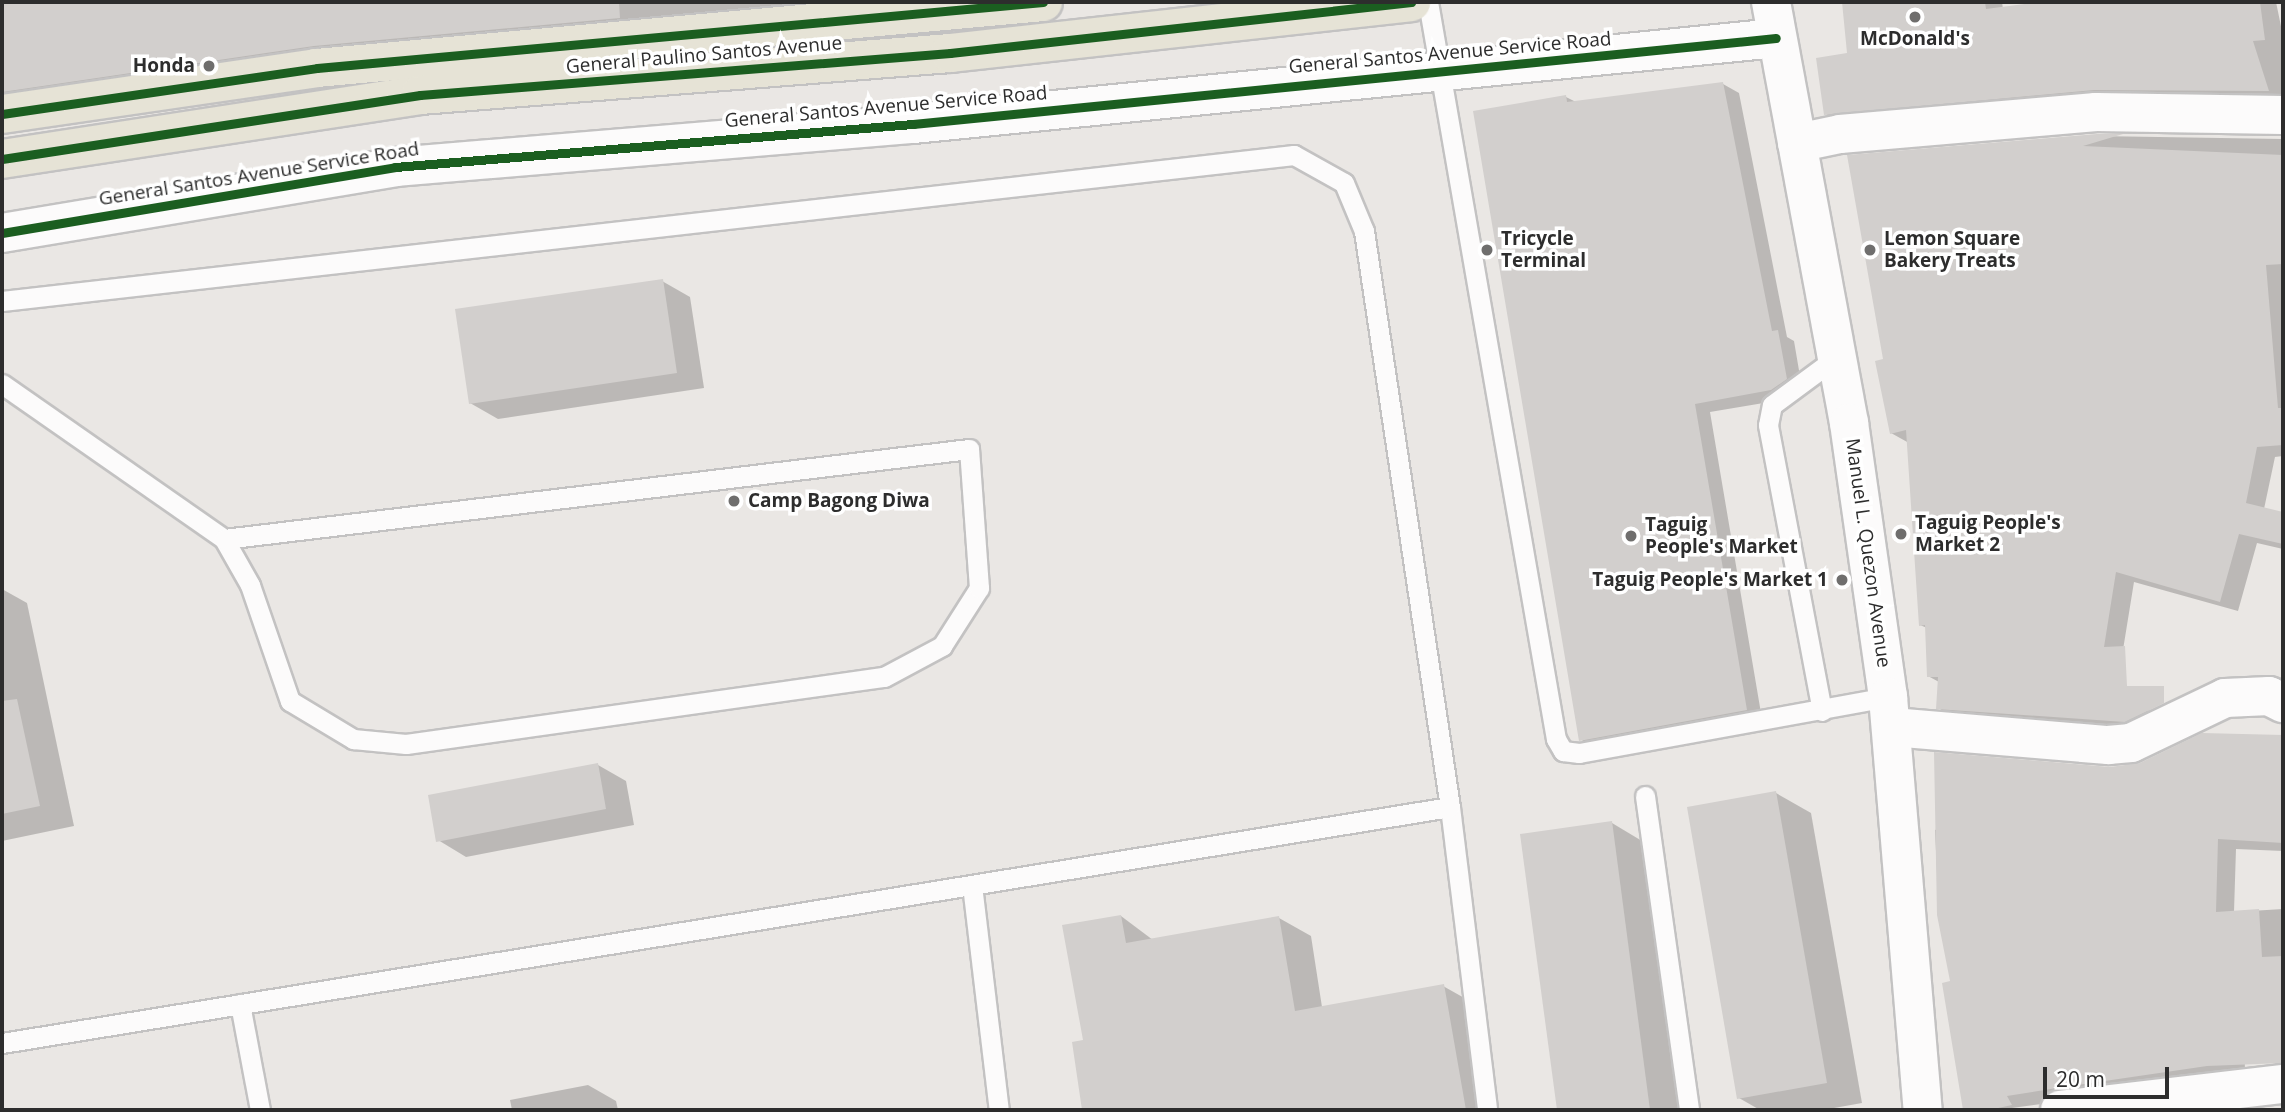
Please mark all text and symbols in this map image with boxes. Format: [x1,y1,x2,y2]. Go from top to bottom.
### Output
marker: McDonald's [1907,9,1923,25]
street label: General Santos Avenue Service Road [1288,28,1612,78]
place label: McDonald's [1860,28,1970,50]
street label: General Paulino Santos Avenue [565,32,843,78]
place label: Honda [133,55,195,77]
marker: Honda [201,58,217,74]
street label: General Santos Avenue Service Road [724,82,1048,132]
street label: General Santos Avenue Service Road [97,137,421,211]
place label: Tricycle Terminal [1501,228,1586,272]
place label: Lemon Square Bakery Treats [1884,228,2020,272]
marker: Tricycle Terminal [1479,242,1495,258]
marker: Lemon Square Bakery Treats [1862,242,1878,258]
street label: Manuel L. Quezon Avenue [1841,437,1895,669]
place label: Camp Bagong Diwa [748,490,930,512]
marker: Camp Bagong Diwa [726,493,742,509]
place label: Taguig People's Market 2 [1915,512,2061,556]
place label: Taguig People's Market [1645,514,1798,558]
marker: Taguig People's Market 2 [1893,526,1909,542]
marker: Taguig People's Market [1623,528,1639,544]
place label: Taguig People's Market 1 [1592,569,1828,591]
marker: Taguig People's Market 1 [1834,572,1850,588]
scale bar [2047,1052,2173,1096]
text: 20 m [2056,1065,2105,1093]

